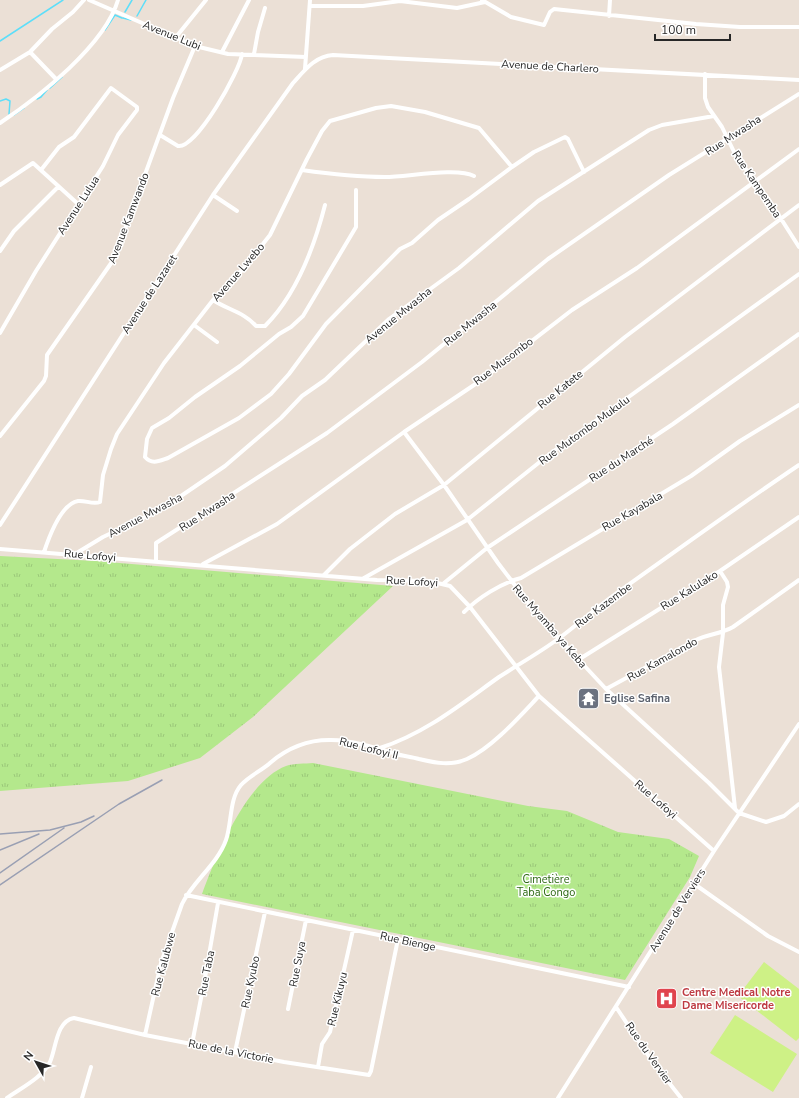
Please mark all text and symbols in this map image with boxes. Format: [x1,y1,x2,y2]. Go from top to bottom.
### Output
scale bar [655,16,730,42]
street label: Avenue Lubi [141,17,203,54]
text: 100 m [661,22,696,38]
street label: Avenue de Charlero [501,56,599,77]
street label: Rue Mwasha [702,112,764,159]
street label: Rue Kampemba [728,148,785,221]
street label: Avenue Kamwando [104,171,153,266]
street label: Avenue Lulua [54,173,103,238]
street label: Avenue Lwebo [209,240,268,305]
street label: Avenue de Lazaret [118,252,181,337]
street label: Avenue Mwasha [362,284,435,347]
street label: Rue Mwasha [441,297,500,349]
street label: Rue Musombo [470,334,536,389]
street label: Rue Katete [535,366,586,412]
street label: Rue Mutombo Mukulu [536,392,633,469]
street label: Rue du Marché [586,433,656,486]
street label: Rue Mwasha [176,488,238,535]
street label: Rue Kayabala [599,488,665,535]
street label: Avenue Mwasha [106,489,185,541]
street label: Rue Lofoyi [63,546,116,565]
street label: Rue Kalulako [658,567,721,614]
street label: Rue Lofoyi [386,573,438,590]
street label: Rue Kazembe [572,579,635,632]
street label: Rue Myamba ya Keba [509,581,590,672]
street label: Rue Kamalondo [624,634,700,685]
temple icon: Eglise Safina [576,685,602,711]
place label: Eglise Safina [604,691,670,706]
street label: Rue Lofoyi II [338,734,400,763]
street label: Rue Lofoyi [631,777,680,822]
street label: Avenue de Verviers [646,866,709,955]
park label: Cimetière Taba Congo [517,872,575,900]
street label: Rue Bienge [379,928,437,955]
street label: Rue Kalubwe [148,930,179,998]
street label: Rue Suya [286,940,309,988]
street label: Rue Taba [195,949,218,997]
street label: Rue Kyubo [238,955,263,1010]
street label: Rue Kikuyu [324,971,351,1028]
hospital icon: Centre Medical Notre Dame Misericorde [653,985,679,1011]
place label: Centre Medical Notre Dame Misericorde [682,985,790,1013]
street label: Rue du Vervier [622,1019,676,1087]
street label: Rue de la Victorie [187,1036,275,1067]
north arrow [16,1042,56,1082]
text: N [20,1048,37,1064]

